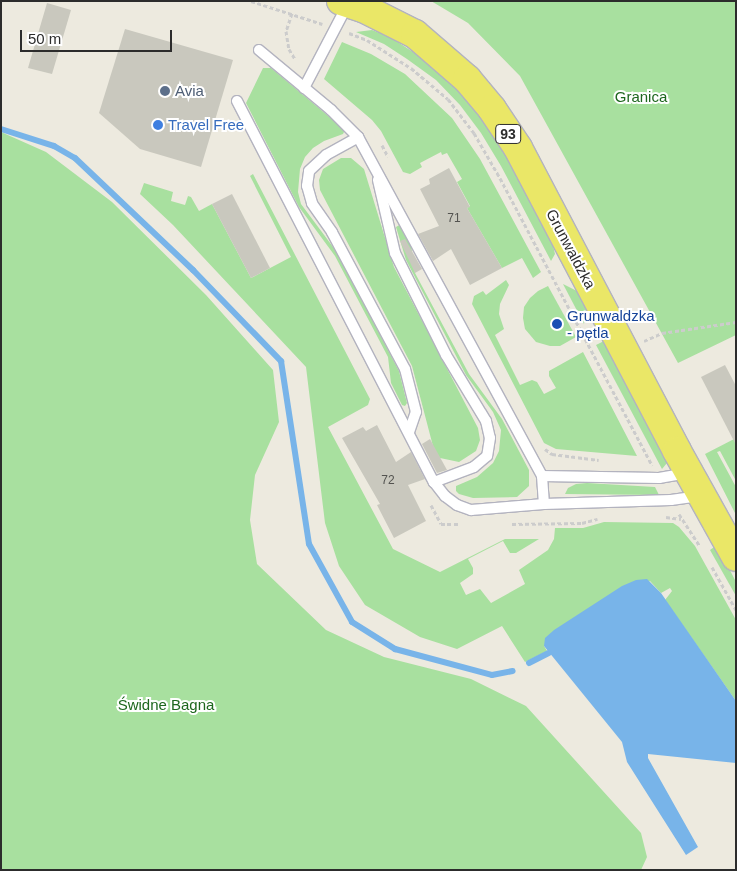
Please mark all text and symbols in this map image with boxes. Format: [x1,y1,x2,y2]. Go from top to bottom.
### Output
scale bar [22,20,175,52]
text: 50 m [28,30,61,47]
place label: Avia [175,82,204,100]
marker: Avia [159,85,171,97]
park label: Granica [615,88,667,106]
place label: Travel Free [168,116,244,134]
marker: Travel Free [152,119,164,131]
road number: 93 [494,122,522,146]
street label: Grunwaldzka [543,206,599,292]
house number: 71 [447,212,461,226]
place label: Grunwaldzka - pętla [567,306,655,341]
marker: Grunwaldzka - pętla [551,318,563,330]
house number: 72 [381,474,395,488]
park label: Świdne Bagna [118,696,214,714]

